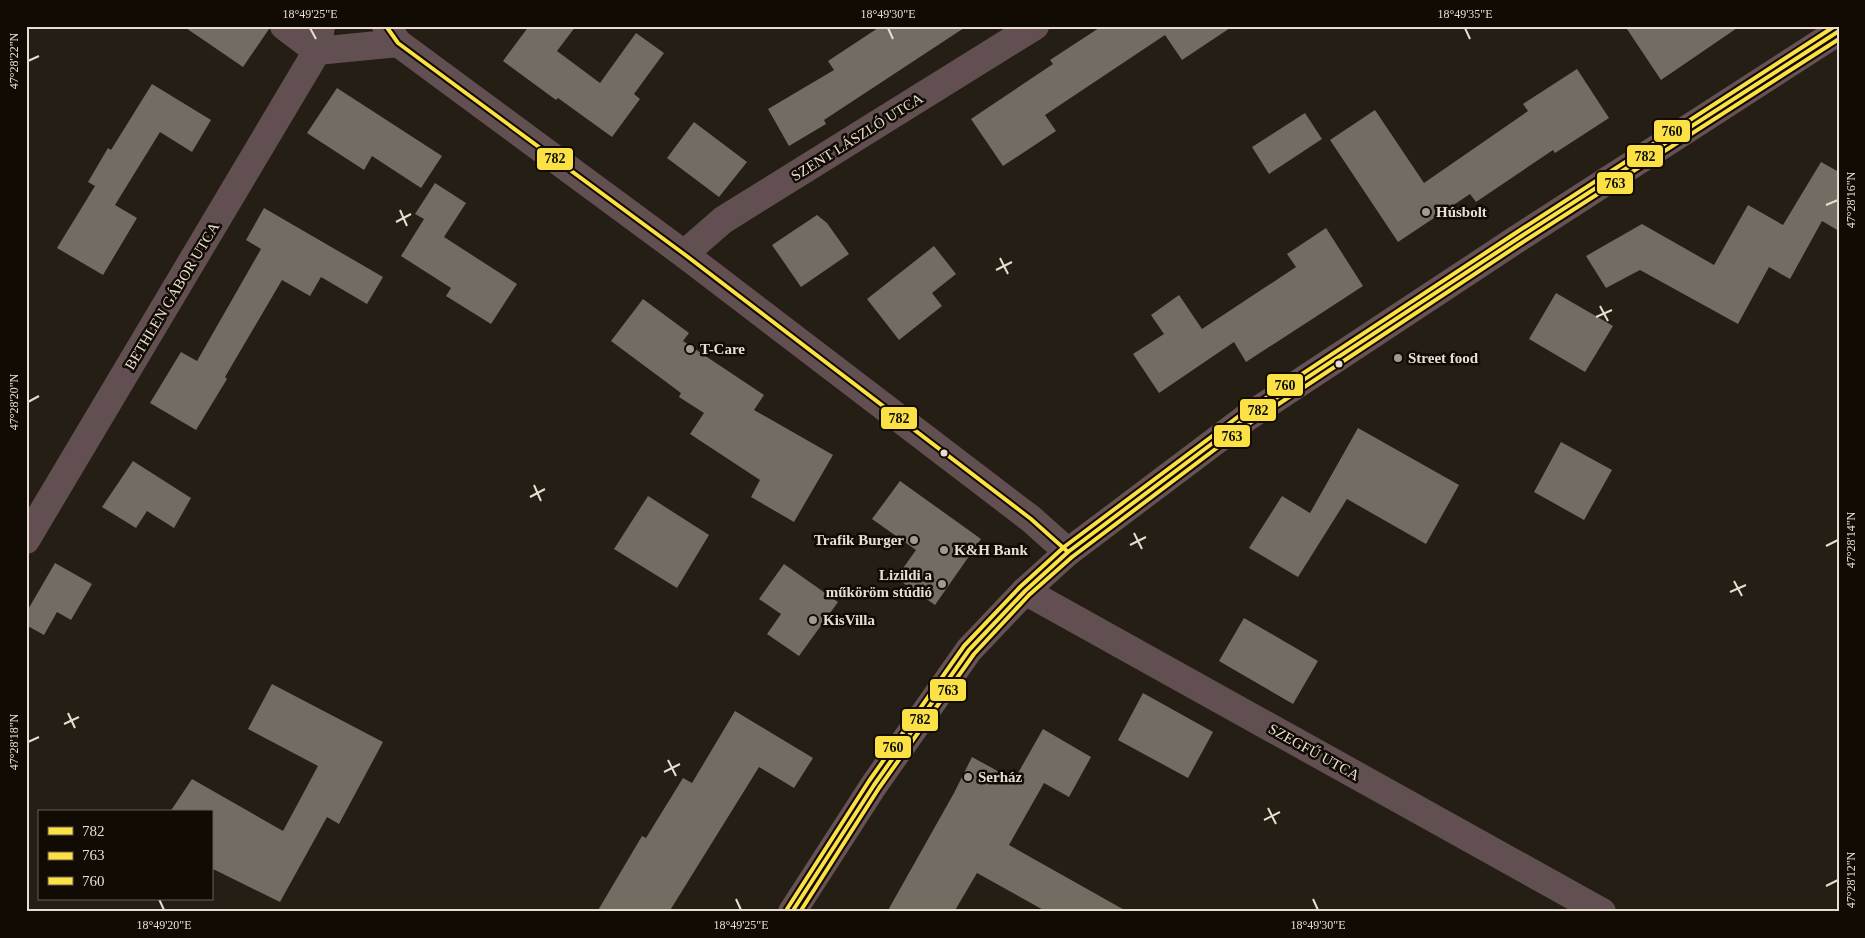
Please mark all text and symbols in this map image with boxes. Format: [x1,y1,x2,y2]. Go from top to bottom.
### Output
text: 18°49'25"E [282,7,338,21]
text: 18°49'30"E [860,7,916,21]
text: 18°49'35"E [1437,7,1493,21]
text: 47°28'22"N [7,32,21,89]
street label: SZENT LÁSZLÓ UTCA [788,90,926,184]
line badge: 760 [1653,119,1691,143]
text: 760 [1662,124,1683,139]
line badge: 782 [1626,144,1664,168]
line badge: 782 [536,147,574,171]
text: 782 [1635,149,1656,164]
text: 782 [545,151,566,166]
line badge: 763 [1596,171,1634,195]
text: 47°28'16"N [1844,171,1858,228]
text: 763 [1605,176,1626,191]
place label: Húsbolt [1436,204,1487,220]
marker: Húsbolt [1420,206,1432,218]
street label: BETHLEN GÁBOR UTCA [122,219,223,373]
place label: T-Care [700,341,745,357]
marker: T-Care [684,343,696,355]
place label: Street food [1408,350,1479,366]
marker: Street food [1392,352,1404,364]
unlabelled marker [1334,359,1344,369]
text: 47°28'20"N [7,373,21,430]
line badge: 760 [1266,373,1304,397]
text: 760 [1275,378,1296,393]
line badge: 782 [1239,398,1277,422]
text: 782 [1248,403,1269,418]
line badge: 782 [880,406,918,430]
text: 782 [889,411,910,426]
line badge: 763 [1213,424,1251,448]
text: 763 [1222,429,1243,444]
unlabelled marker [939,448,949,458]
text: 47°28'14"N [1844,511,1858,568]
place label: Trafik Burger [814,532,904,548]
marker: Trafik Burger [908,534,920,546]
place label: K&H Bank [954,542,1028,558]
marker: K&H Bank [938,544,950,556]
place label: Lizildi a műköröm stúdió [826,567,932,600]
marker: Lizildi a műköröm stúdió [936,578,948,590]
place label: KisVilla [823,612,875,628]
marker: KisVilla [807,614,819,626]
line badge: 763 [929,678,967,702]
text: 763 [938,683,959,698]
line badge: 782 [901,708,939,732]
text: 782 [910,712,931,727]
text: 47°28'18"N [7,713,21,770]
street label: SZEGFŰ UTCA [1266,720,1362,784]
line badge: 760 [874,735,912,759]
text: 760 [883,740,904,755]
place label: Serház [978,769,1023,785]
marker: Serház [962,771,974,783]
legend [38,810,212,900]
text: 782 [82,823,105,839]
text: 763 [82,847,105,863]
text: 47°28'12"N [1844,851,1858,908]
text: 760 [82,873,105,889]
text: 18°49'20"E [136,918,192,932]
text: 18°49'25"E [713,918,769,932]
text: 18°49'30"E [1290,918,1346,932]

